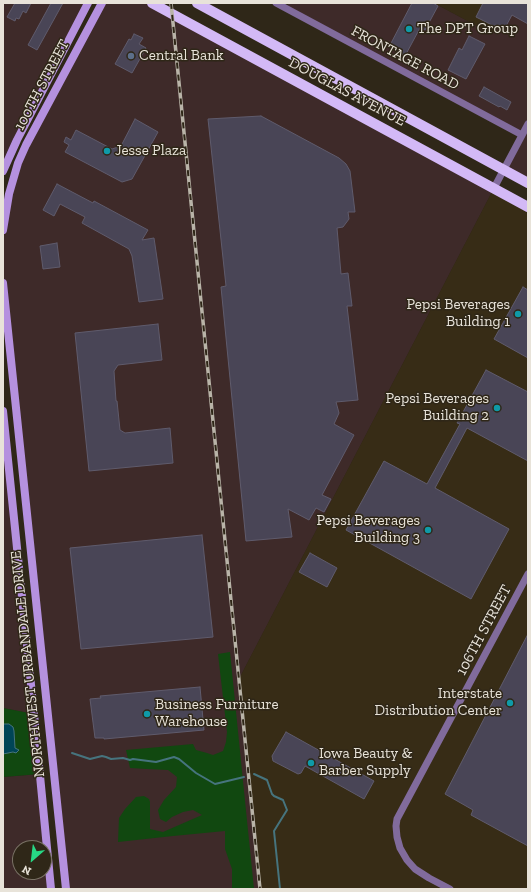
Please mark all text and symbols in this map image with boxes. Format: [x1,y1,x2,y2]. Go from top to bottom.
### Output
place label: The DPT Group [417,20,518,38]
street label: FRONTAGE ROAD [348,22,462,94]
marker: The DPT Group [404,24,414,34]
street label: 100TH STREET [10,36,74,134]
place label: Central Bank [139,47,224,65]
marker: Central Bank [126,51,136,61]
street label: DOUGLAS AVENUE [286,54,408,130]
place label: Jesse Plaza [115,142,186,160]
marker: Jesse Plaza [102,146,112,156]
place label: Pepsi Beverages Building 1 [407,296,510,331]
marker: Pepsi Beverages Building 1 [513,309,523,319]
place label: Pepsi Beverages Building 2 [386,390,489,425]
marker: Pepsi Beverages Building 2 [492,403,502,413]
place label: Pepsi Beverages Building 3 [317,512,420,547]
marker: Pepsi Beverages Building 3 [423,525,433,535]
street label: NORTHWEST URBANDALE DRIVE [7,550,49,778]
street label: 106TH STREET [453,582,515,678]
place label: Interstate Distribution Center [374,685,502,720]
place label: Business Furniture Warehouse [155,696,279,731]
marker: Interstate Distribution Center [505,698,515,708]
marker: Business Furniture Warehouse [142,709,152,719]
place label: Iowa Beauty & Barber Supply [319,745,413,780]
marker: Iowa Beauty & Barber Supply [306,758,316,768]
north arrow [12,840,52,880]
text: N [20,862,33,878]

